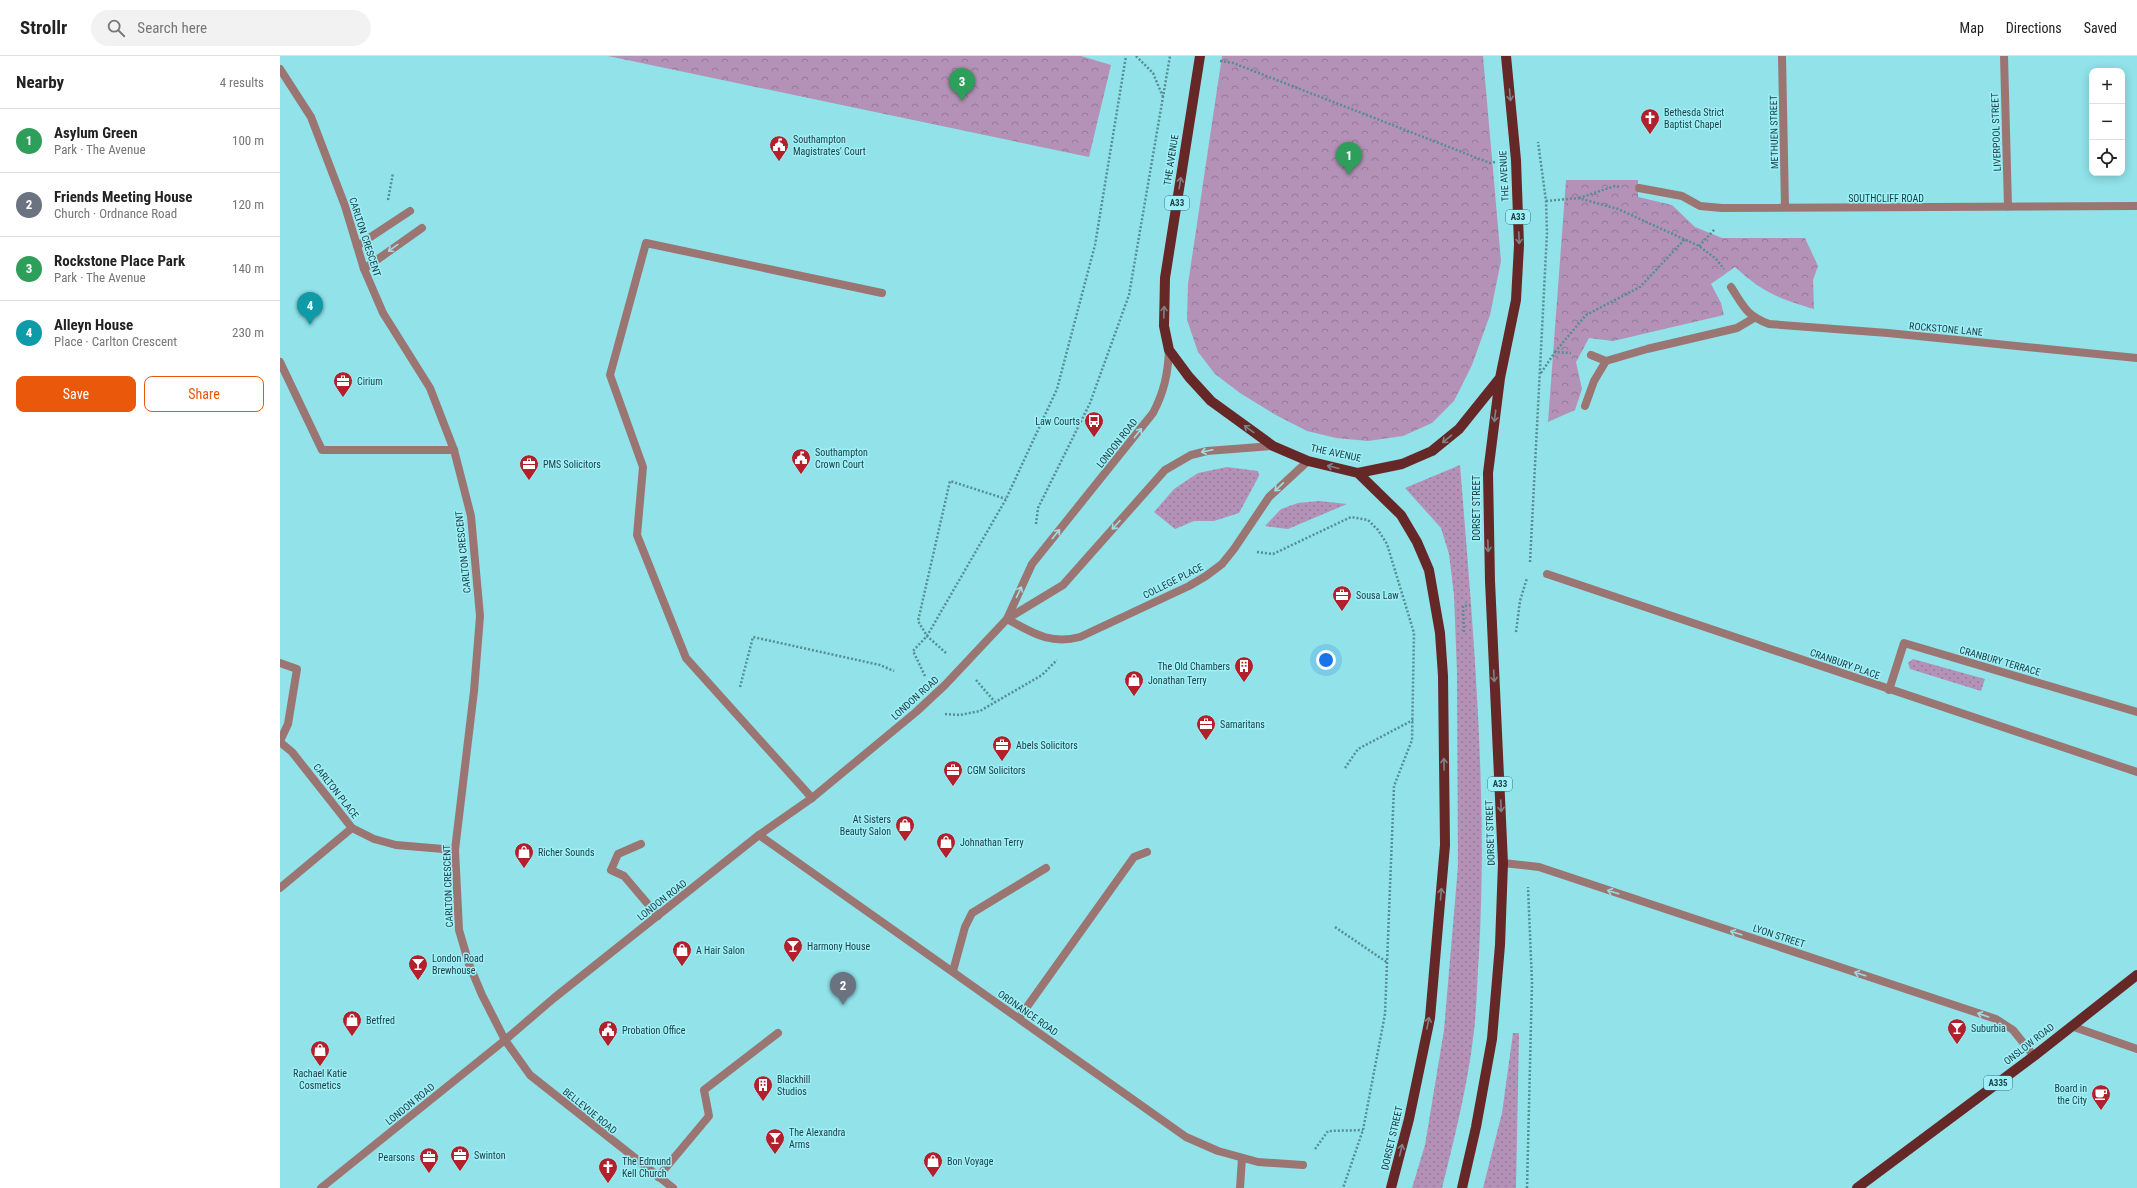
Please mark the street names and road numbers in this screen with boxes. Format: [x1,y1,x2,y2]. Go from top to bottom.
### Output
street label: LIVERPOOL STREET [1989,92,2003,172]
street label: METHUEN STREET [1768,95,1780,169]
street label: THE AVENUE [1162,134,1180,186]
street label: THE AVENUE [1497,150,1511,202]
street label: SOUTHCLIFF ROAD [1848,193,1924,204]
street label: CARLTON CRESCENT [347,196,383,278]
road number: A33 [1165,196,1189,210]
road number: A33 [1506,210,1530,224]
street label: ROCKSTONE LANE [1909,320,1983,338]
street label: LONDON ROAD [1094,416,1140,470]
street label: THE AVENUE [1310,442,1362,464]
street label: DORSET STREET [1471,475,1482,541]
street label: CARLTON CRESCENT [453,510,473,594]
street label: COLLEGE PLACE [1141,561,1205,601]
street label: CRANBURY TERRACE [1958,644,2042,678]
street label: CRANBURY PLACE [1809,647,1882,681]
street label: LONDON ROAD [889,674,941,722]
street label: CARLTON PLACE [311,761,361,821]
road number: A33 [1488,777,1512,791]
street label: DORSET STREET [1483,800,1497,866]
street label: CARLTON CRESCENT [441,844,455,928]
street label: LONDON ROAD [635,877,689,923]
street label: LYON STREET [1752,922,1806,950]
street label: ORDNANCE ROAD [996,988,1060,1038]
street label: ONSLOW ROAD [2002,1021,2056,1067]
road number: A335 [1984,1076,2012,1090]
street label: LONDON ROAD [383,1081,437,1127]
street label: BELLEVUE ROAD [561,1086,619,1136]
street label: DORSET STREET [1379,1105,1405,1171]

